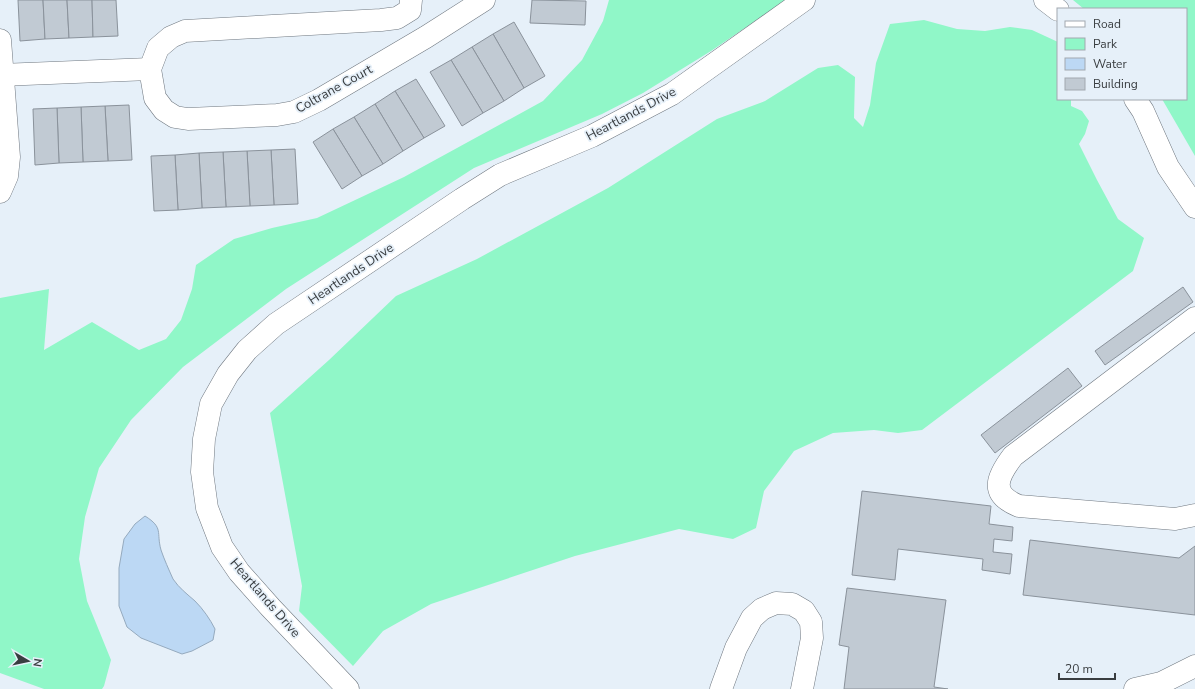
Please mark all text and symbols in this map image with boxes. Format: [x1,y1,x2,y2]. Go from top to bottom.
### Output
legend [1057,8,1187,100]
text: Road [1093,16,1121,32]
text: Park [1093,36,1118,52]
text: Water [1093,56,1127,72]
street label: Coltrane Court [292,60,376,118]
text: Building [1093,76,1138,92]
street label: Heartlands Drive [583,83,679,145]
street label: Heartlands Drive [305,239,397,309]
street label: Heartlands Drive [226,555,304,641]
north arrow [8,641,48,681]
scale bar [1059,655,1115,681]
text: N [29,657,45,668]
text: 20 m [1065,661,1093,677]

